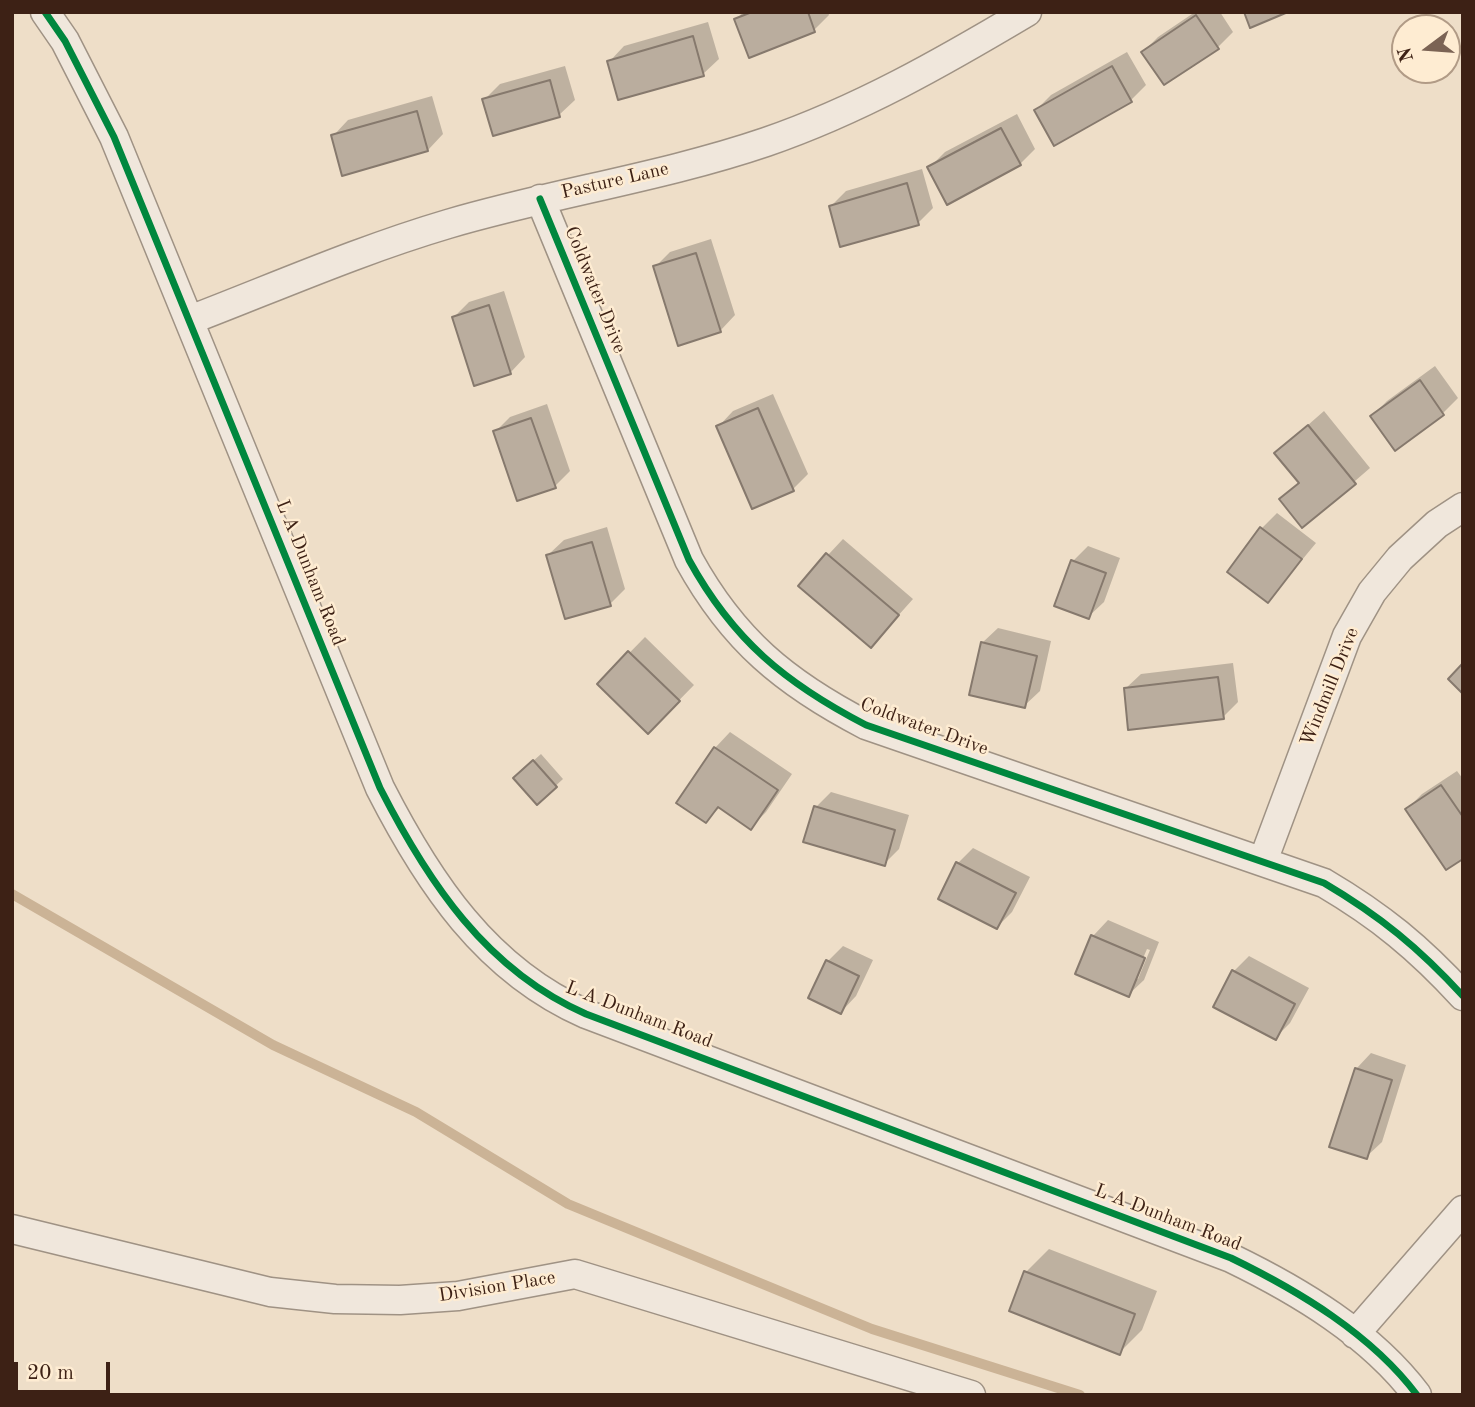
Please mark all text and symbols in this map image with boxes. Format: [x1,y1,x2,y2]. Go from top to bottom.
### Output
north arrow [1391,14,1461,84]
text: N [1396,45,1418,64]
street label: Pasture Lane [559,158,671,204]
street label: Coldwater Drive [559,223,631,357]
street label: L A Dunham Road [270,497,350,649]
street label: Windmill Drive [1296,624,1364,750]
street label: Coldwater Drive [857,693,991,761]
street label: L A Dunham Road [562,976,716,1054]
street label: L A Dunham Road [1091,1179,1245,1257]
street label: Division Place [437,1267,557,1307]
scale bar [18,1348,114,1392]
text: 20 m [27,1363,74,1384]

